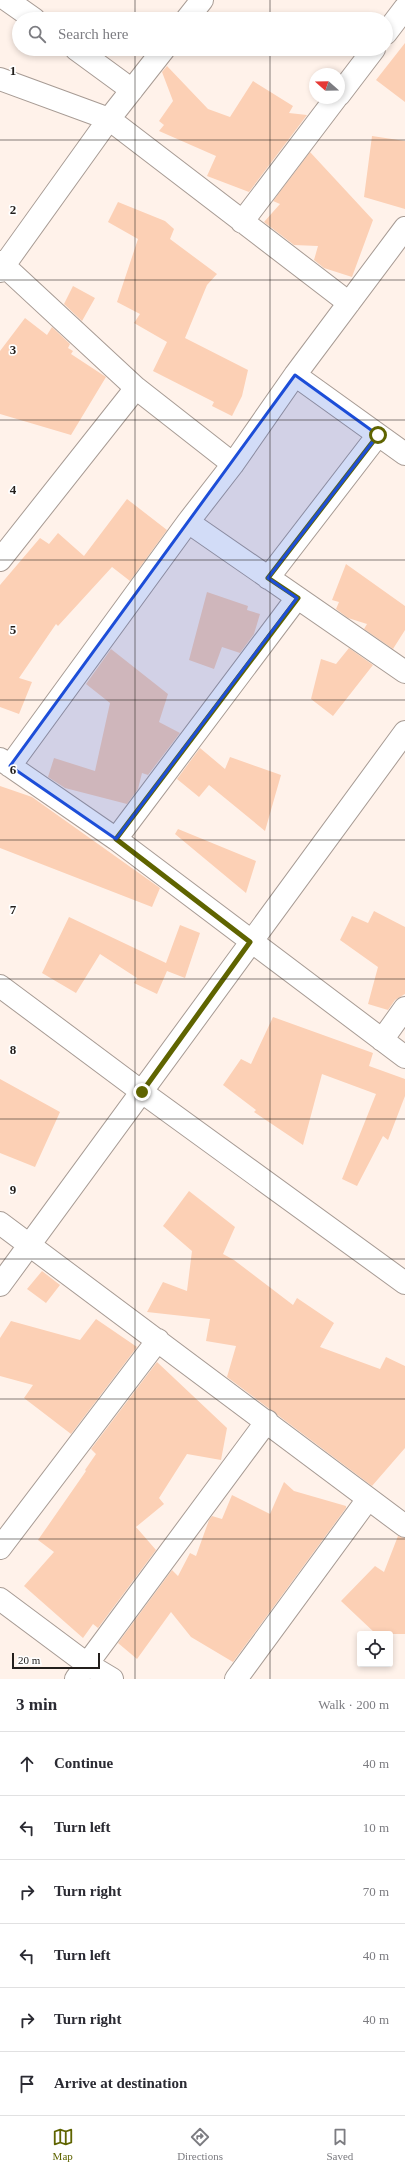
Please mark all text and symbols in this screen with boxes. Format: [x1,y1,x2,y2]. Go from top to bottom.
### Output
search box [12,12,393,56]
icon: search [26,23,48,45]
text: Search here [58,26,128,42]
text: 1 [10,63,16,78]
north arrow [309,68,345,104]
text: 2 [10,202,16,217]
text: 3 [10,342,17,357]
route start [369,426,387,444]
text: 4 [10,482,17,497]
text: 5 [10,622,17,637]
text: 6 [10,762,17,777]
text: 7 [10,902,17,917]
text: 8 [10,1042,17,1057]
route end [133,1083,151,1101]
text: 9 [10,1182,17,1197]
map controls [357,1631,393,1667]
button: locate [357,1631,393,1667]
scale bar [12,1651,100,1670]
text: 20 m [18,1654,40,1666]
text: 3 min [16,1695,57,1714]
text: Walk · 200 m [318,1697,389,1712]
icon: ahead [16,1753,38,1775]
text: Continue [54,1755,113,1771]
text: 40 m [363,1756,389,1771]
icon: left [16,1817,38,1839]
text: Turn left [54,1819,111,1835]
text: 10 m [363,1820,389,1835]
icon: right [16,1881,38,1903]
text: Turn right [54,1883,121,1899]
text: 70 m [363,1884,389,1899]
icon: left [16,1945,38,1967]
text: Turn left [54,1947,111,1963]
text: 40 m [363,1948,389,1963]
icon: right [16,2009,38,2031]
text: Turn right [54,2011,121,2027]
text: 40 m [363,2012,389,2027]
icon: arrive [16,2073,38,2095]
text: Arrive at destination [54,2075,187,2091]
tab: Map [52,2126,74,2162]
tab: Directions [177,2126,223,2162]
tab: Saved [326,2126,353,2162]

